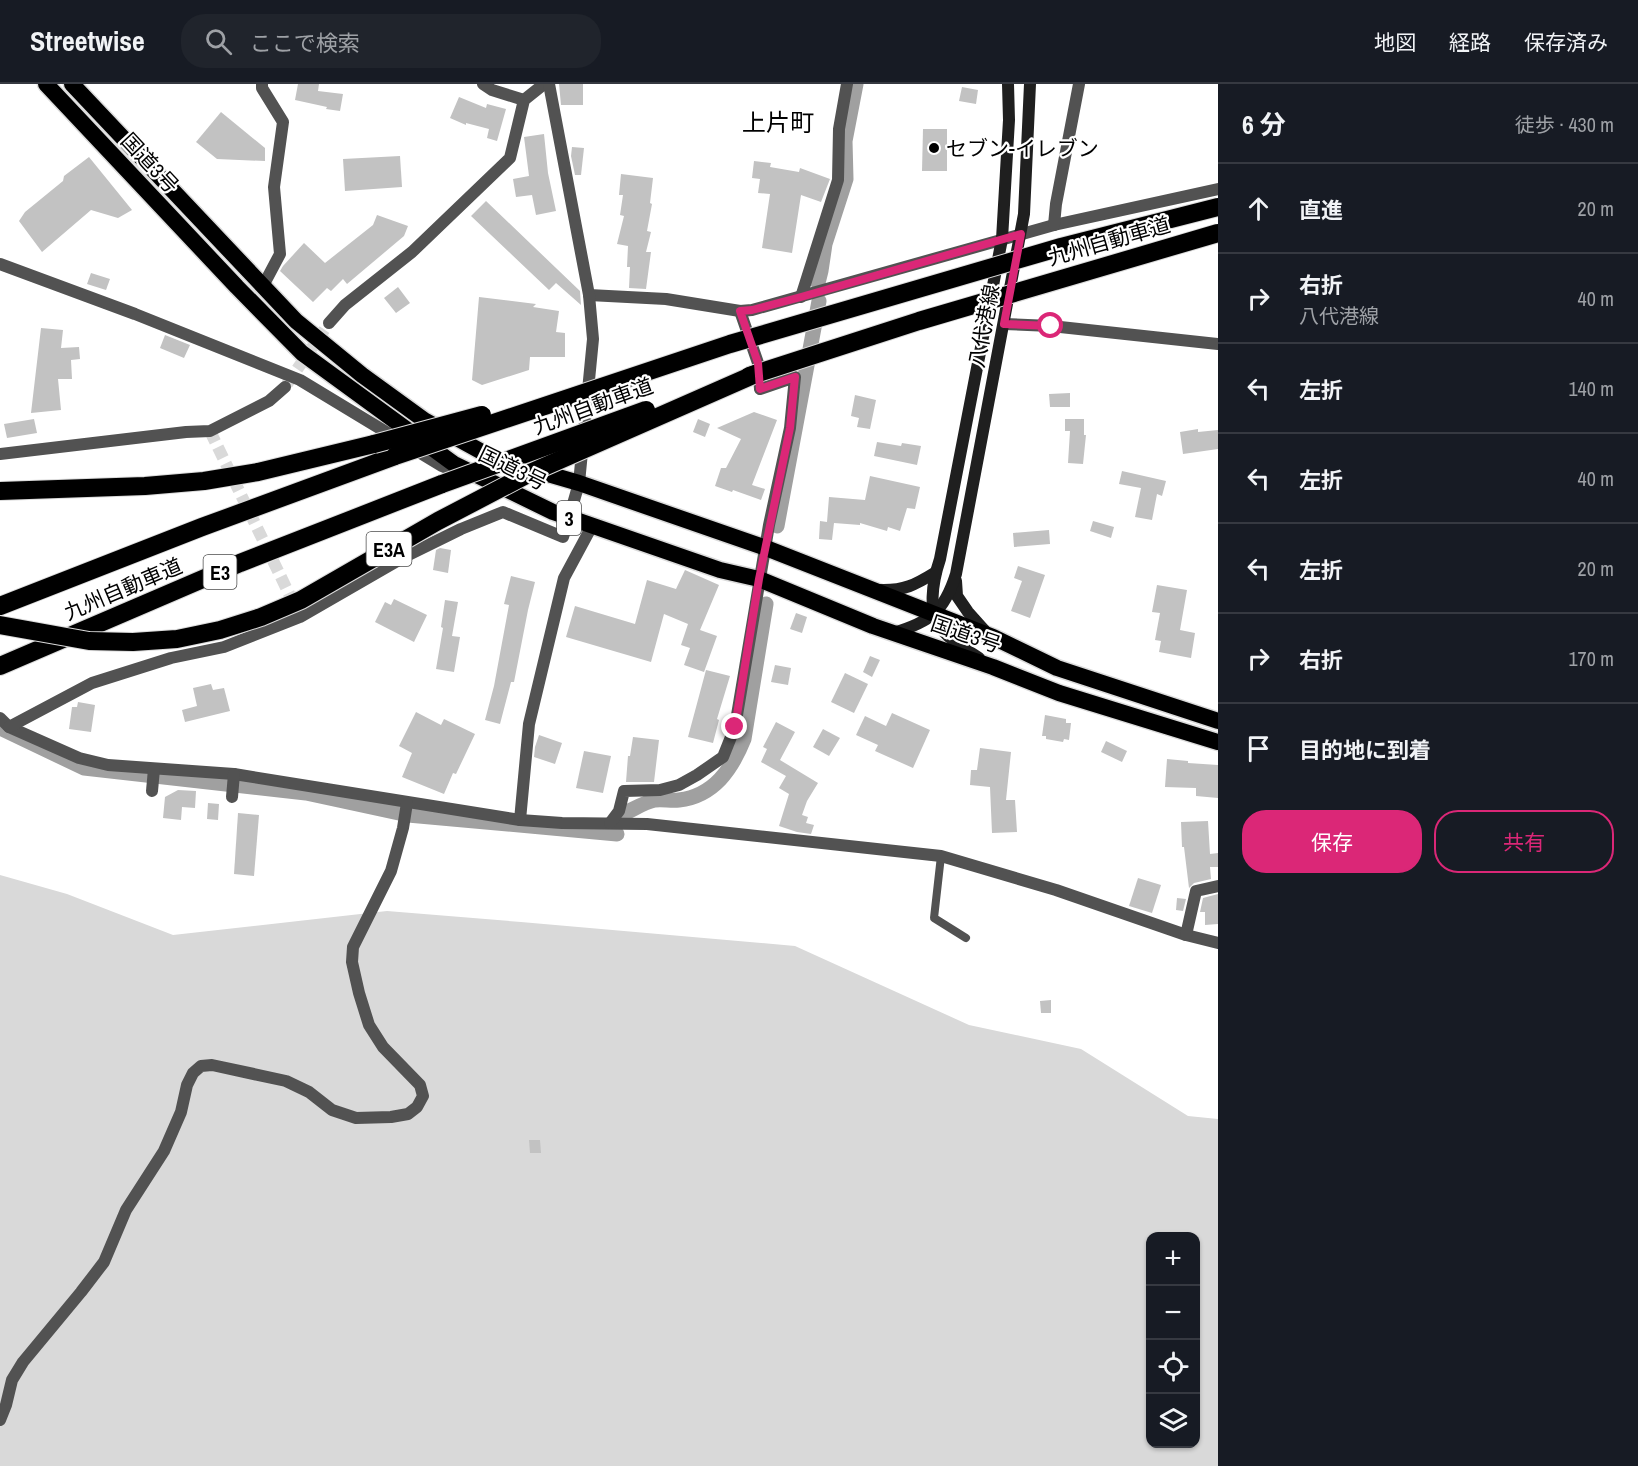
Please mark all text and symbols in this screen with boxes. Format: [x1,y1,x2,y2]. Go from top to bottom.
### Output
search box [181,14,601,68]
text: Streetwise [30,22,145,60]
icon: search [202,25,235,58]
text: ここで検索 [250,28,360,58]
text: 地図 [1374,28,1416,57]
text: 経路 [1449,28,1491,57]
text: 保存済み [1524,28,1608,57]
district label: 上片町 [742,106,814,138]
text: 6 分 [1242,107,1286,142]
text: 徒歩 · 430 m [1515,111,1614,138]
street label: 国道3号 [115,127,185,199]
place label: セブン-イレブン [946,134,1099,163]
marker: セブン-イレブン [927,141,941,155]
icon: ahead [1242,192,1275,225]
text: 直進 [1299,195,1343,225]
text: 20 m [1578,195,1614,222]
street label: 九州自動車道 [1044,210,1174,272]
text: 右折 [1299,270,1343,300]
street label: 八代港線 [962,282,1006,370]
icon: right [1242,282,1275,315]
text: 40 m [1578,285,1614,312]
text: 八代港線 [1299,302,1379,329]
route start [1037,312,1063,338]
street label: 九州自動車道 [529,371,657,441]
icon: left [1242,372,1275,405]
text: 左折 [1299,375,1343,405]
text: 140 m [1568,375,1614,402]
street label: 国道3号 [474,439,552,497]
icon: left [1242,462,1275,495]
text: 左折 [1299,465,1343,495]
text: 40 m [1578,465,1614,492]
road number: 3 [557,501,581,535]
road number: E3A [366,532,412,566]
street label: 九州自動車道 [59,551,187,627]
icon: left [1242,552,1275,585]
road number: E3 [204,555,236,589]
text: 左折 [1299,555,1343,585]
text: 20 m [1578,555,1614,582]
street label: 国道3号 [927,608,1005,660]
icon: right [1242,642,1275,675]
text: 右折 [1299,645,1343,675]
text: 170 m [1568,645,1614,672]
route end [721,713,747,739]
icon: arrive [1242,732,1275,765]
text: 目的地に到着 [1299,735,1431,765]
button: 保存 [1242,810,1422,873]
button: 共有 [1434,810,1614,873]
map controls [1146,1232,1200,1448]
button: + [1146,1232,1200,1286]
button: − [1146,1286,1200,1340]
button: locate [1146,1340,1200,1394]
button: layers [1146,1394,1200,1448]

